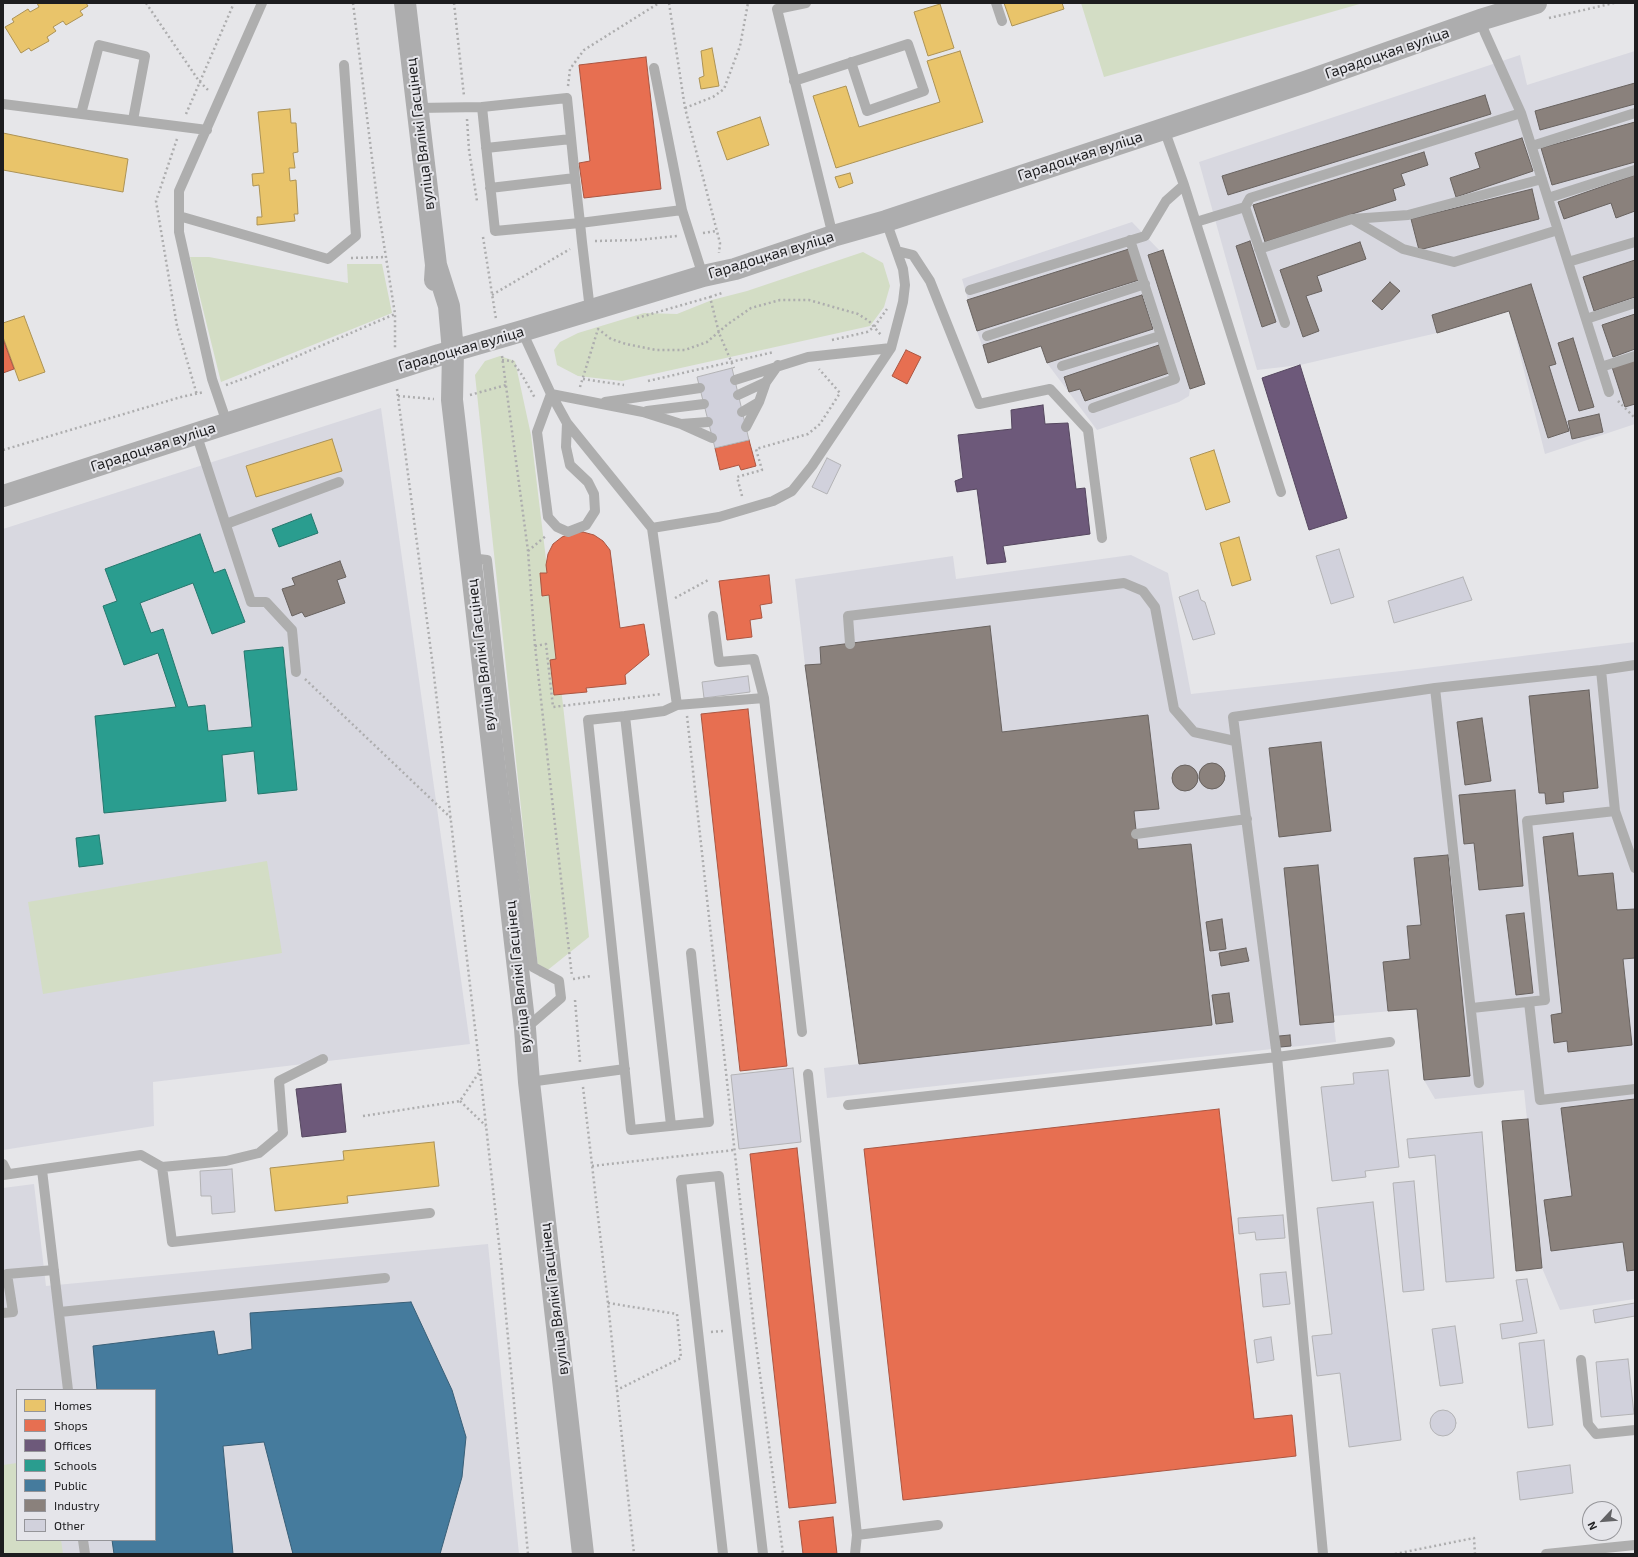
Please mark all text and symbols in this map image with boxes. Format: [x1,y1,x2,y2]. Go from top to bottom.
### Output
street label: Гарадоцкая вуліца [1322,23,1452,83]
street label: вуліца Вялікі Гасцінец [402,57,438,211]
street label: Гарадоцкая вуліца [1015,127,1145,185]
street label: Гарадоцкая вуліца [706,227,836,283]
street label: Гарадоцкая вуліца [396,322,526,376]
street label: Гарадоцкая вуліца [88,418,218,476]
street label: вуліца Вялікі Гасцінец [463,578,499,732]
street label: вуліца Вялікі Гасцінец [501,900,535,1054]
street label: вуліца Вялікі Гасцінец [536,1222,572,1376]
legend [16,1389,156,1541]
text: Homes [54,1398,92,1412]
text: Shops [54,1418,88,1432]
text: Offices [54,1438,91,1452]
text: Schools [54,1458,97,1472]
text: Public [54,1478,87,1492]
text: Industry [54,1498,100,1512]
north arrow [1582,1501,1622,1541]
text: Other [54,1518,85,1532]
text: N [1584,1520,1599,1532]

